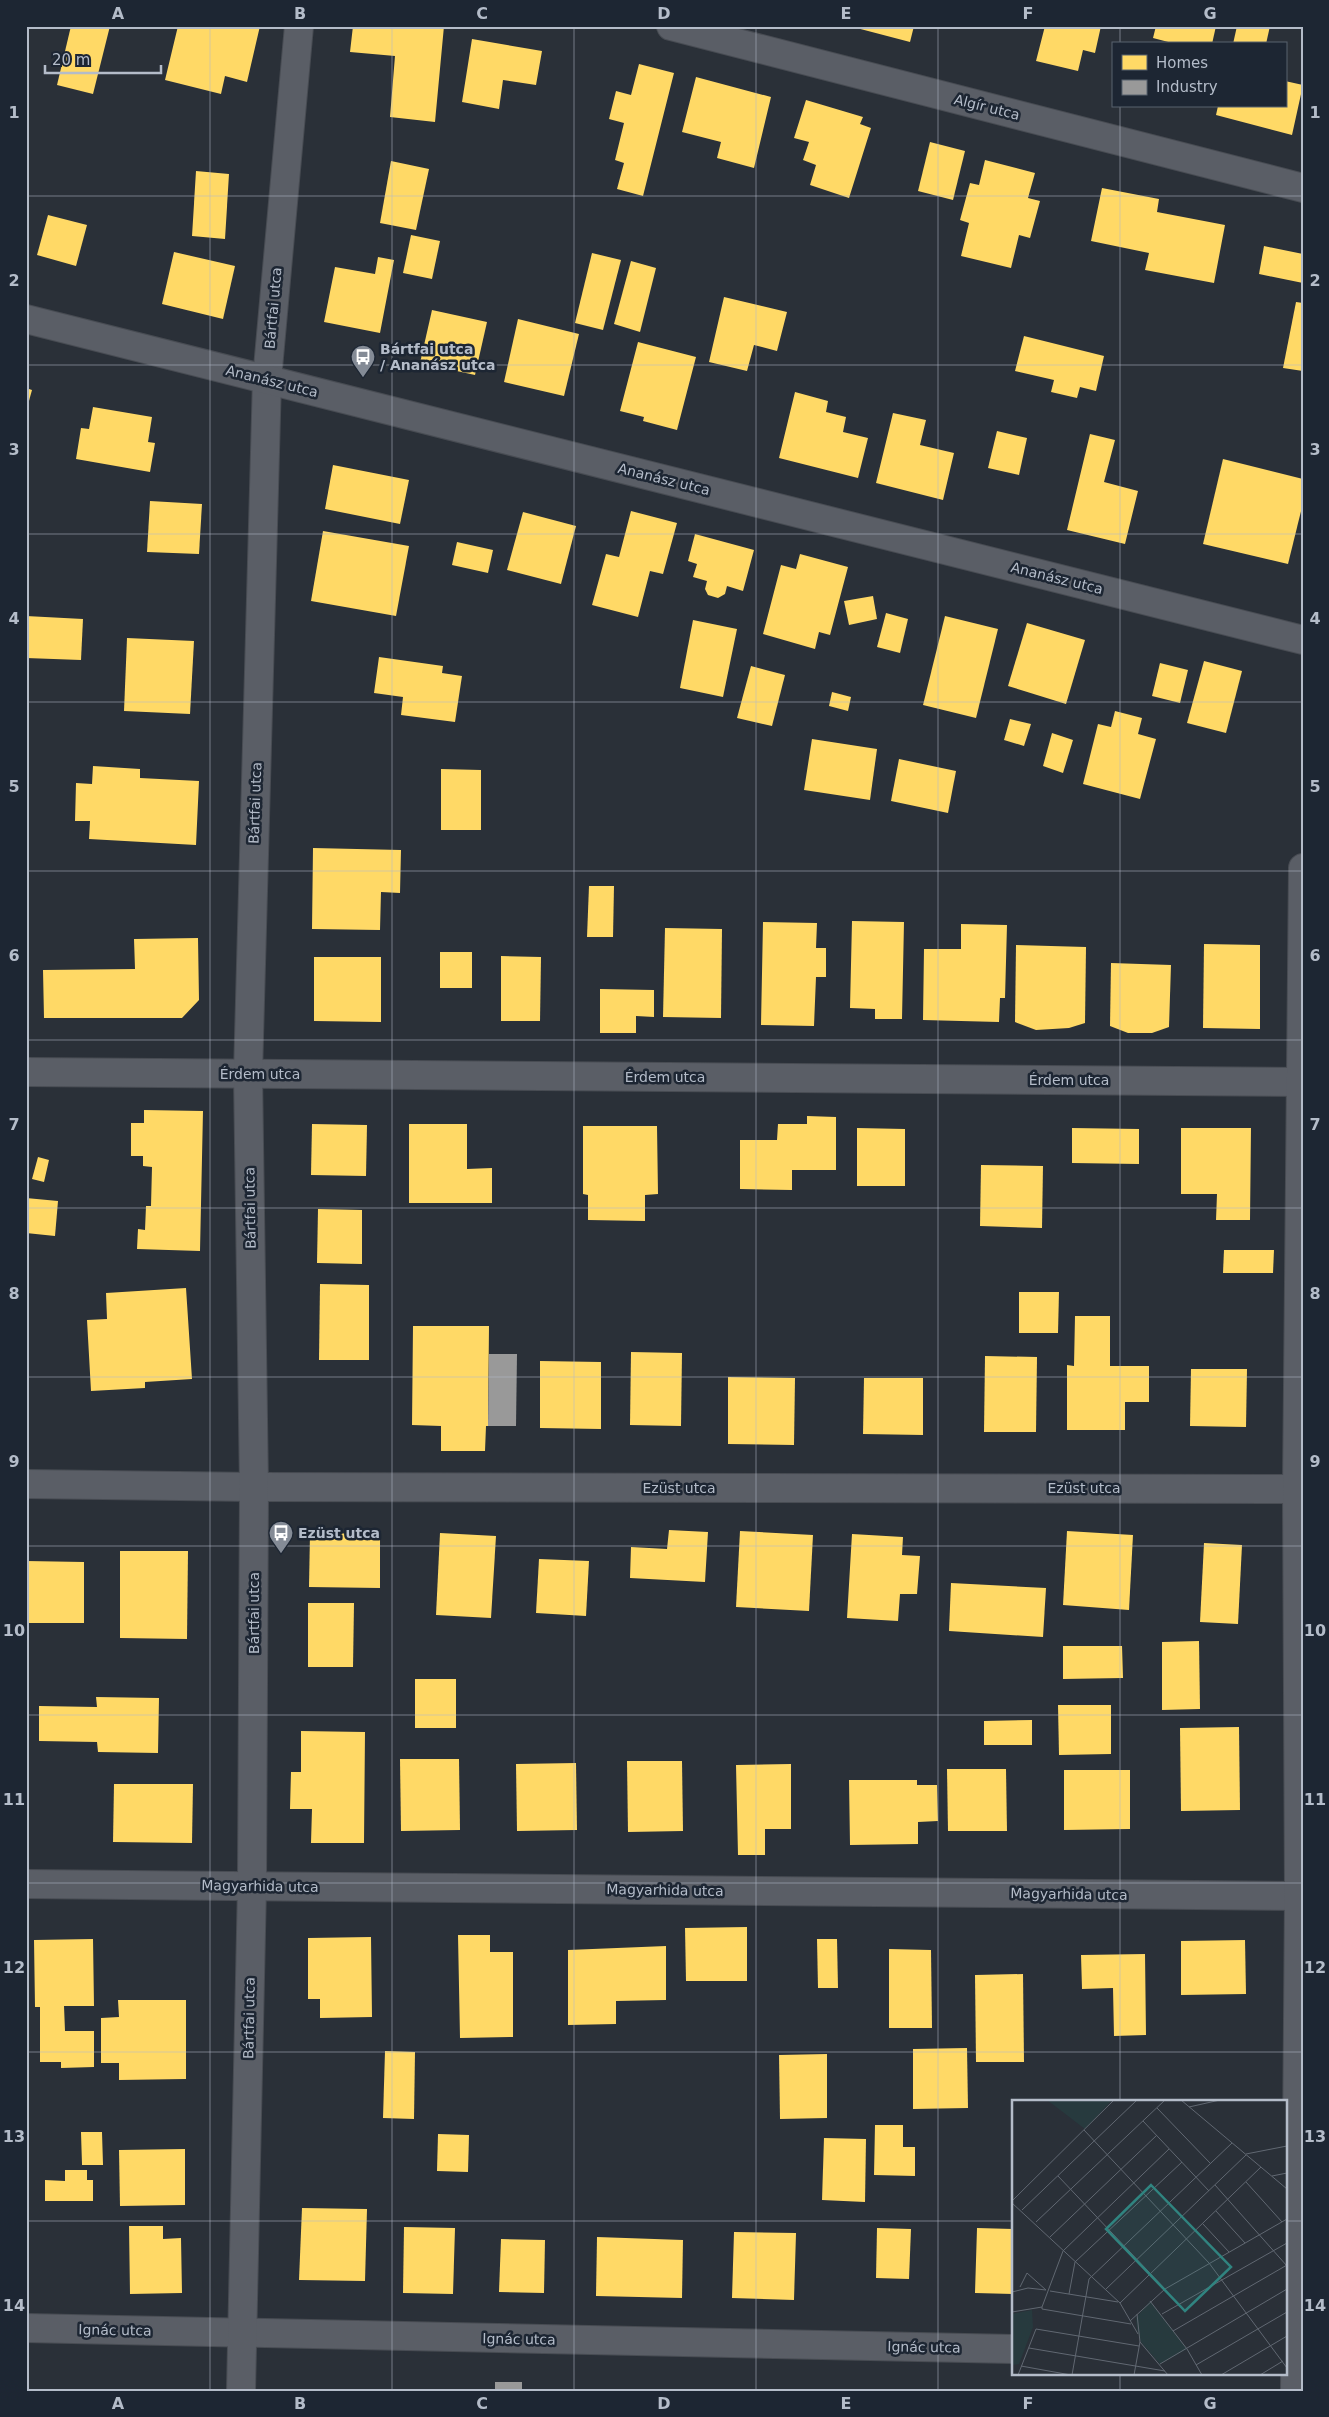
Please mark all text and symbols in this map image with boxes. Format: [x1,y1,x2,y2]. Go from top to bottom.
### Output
text: A [112,4,125,23]
text: B [294,4,306,23]
text: C [476,4,488,23]
text: D [657,4,671,23]
text: E [841,4,851,23]
text: F [1023,4,1033,23]
text: G [1203,4,1217,23]
scale bar [45,42,161,74]
legend [1112,42,1286,108]
text: 20 m [52,51,90,69]
text: Homes [1156,54,1208,72]
text: Industry [1156,78,1218,96]
street label: Algír utca [953,91,1021,123]
text: 1 [8,103,20,122]
text: 1 [1309,103,1321,122]
street label: Bártfai utca [261,266,285,350]
text: 2 [8,271,20,290]
text: 2 [1309,271,1321,290]
place label: Bártfai utca / Ananász utca [380,341,495,373]
bus stop icon: Bártfai utca / Ananász utca [350,344,376,378]
street label: Ananász utca [224,362,320,400]
text: 3 [8,440,20,459]
text: 3 [1309,440,1321,459]
street label: Ananász utca [616,460,712,498]
street label: Ananász utca [1009,559,1105,597]
text: 4 [8,609,20,628]
text: 4 [1309,609,1321,628]
street label: Bártfai utca [246,762,264,844]
text: 5 [8,777,20,796]
text: 5 [1309,777,1321,796]
text: 6 [8,946,20,965]
text: 6 [1309,946,1321,965]
street label: Érdem utca [220,1066,300,1082]
street label: Érdem utca [625,1069,705,1085]
street label: Érdem utca [1029,1072,1109,1088]
text: 7 [8,1115,20,1134]
text: 7 [1309,1115,1321,1134]
street label: Bártfai utca [241,1167,259,1249]
text: 8 [8,1284,20,1303]
text: 8 [1309,1284,1321,1303]
text: 9 [8,1452,20,1471]
text: 9 [1309,1452,1321,1471]
street label: Ezüst utca [643,1480,715,1496]
street label: Ezüst utca [1048,1480,1120,1496]
bus stop icon: Ezüst utca [268,1520,294,1554]
place label: Ezüst utca [298,1525,380,1541]
street label: Bártfai utca [246,1572,262,1654]
text: 10 [3,1621,25,1640]
text: 10 [1304,1621,1326,1640]
text: 11 [3,1790,25,1809]
text: 11 [1304,1790,1326,1809]
street label: Magyarhida utca [201,1877,319,1895]
street label: Magyarhida utca [606,1881,724,1899]
street label: Magyarhida utca [1010,1885,1128,1903]
text: 12 [3,1958,25,1977]
text: 12 [1304,1958,1326,1977]
street label: Bártfai utca [240,1977,258,2059]
inset map [1012,2100,1286,2374]
text: 13 [3,2127,25,2146]
text: 13 [1304,2127,1326,2146]
text: 14 [3,2296,25,2315]
text: 14 [1304,2296,1326,2315]
street label: Ignác utca [78,2321,152,2339]
street label: Ignác utca [482,2330,556,2348]
street label: Ignác utca [887,2338,961,2356]
text: A [112,2394,125,2413]
text: B [294,2394,306,2413]
text: C [476,2394,488,2413]
text: D [657,2394,671,2413]
text: E [841,2394,851,2413]
text: F [1023,2394,1033,2413]
text: G [1203,2394,1217,2413]

